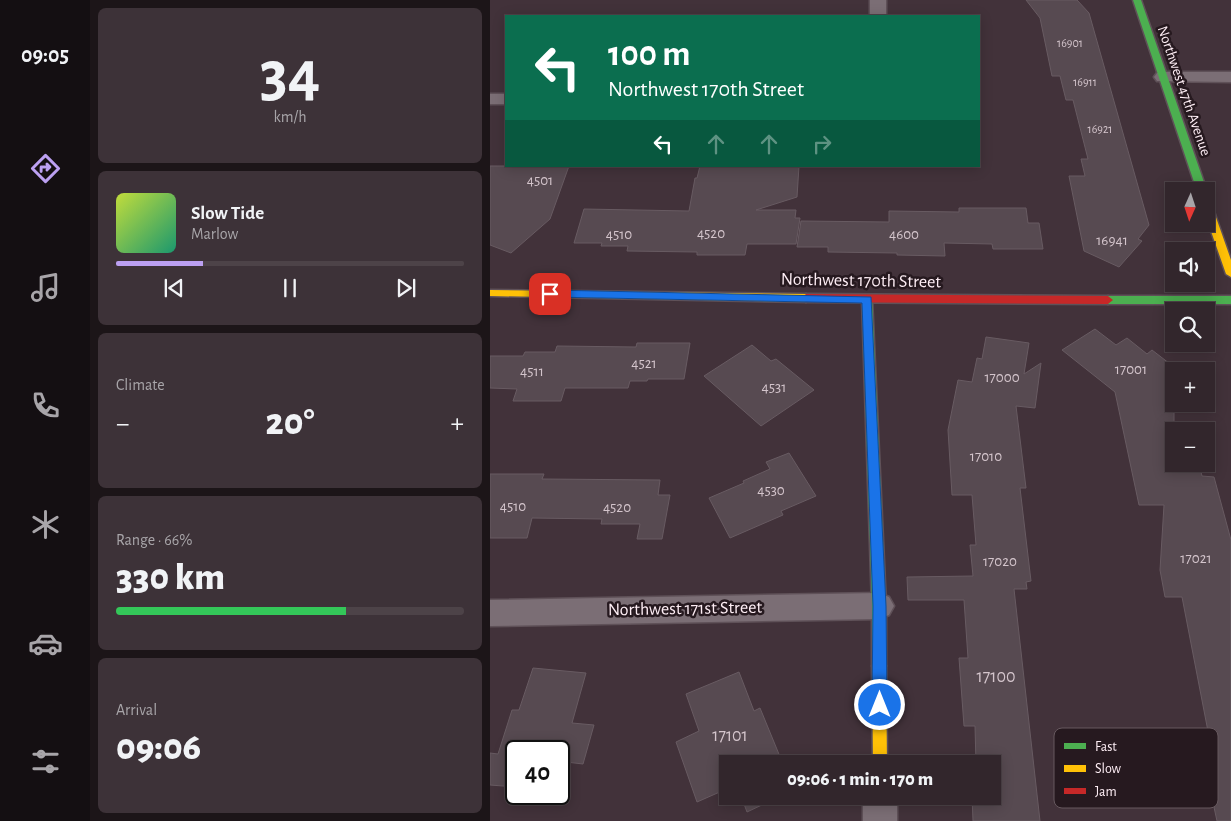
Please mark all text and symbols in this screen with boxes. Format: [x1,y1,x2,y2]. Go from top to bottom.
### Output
street label: Northwest 47th Avenue [1155,24,1213,158]
icon: left [525,35,590,100]
text: 100 m [608,37,691,72]
house number: 16901 [1057,37,1083,49]
text: 34 [260,43,320,108]
text: 09:05 [21,44,69,66]
house number: 16911 [1073,76,1097,88]
text: Northwest 170th Street [608,78,804,100]
text: km/h [273,109,307,125]
house number: 16921 [1088,123,1113,135]
icon: left [649,130,677,158]
icon: ahead [702,130,730,158]
icon: ahead [755,130,783,158]
icon: right [808,130,836,158]
icon: directions [28,151,63,186]
house number: 4501 [527,173,553,188]
north arrow [1165,182,1215,232]
map controls [1165,182,1215,472]
text: Slow Tide [191,204,264,223]
text: Marlow [191,226,238,242]
house number: 4520 [697,226,725,241]
house number: 4510 [606,227,632,242]
house number: 4600 [889,227,919,242]
house number: 16941 [1096,233,1128,248]
button: sound [1165,242,1215,292]
icon: music [28,270,63,305]
street label: Northwest 170th Street [781,271,942,291]
pin [529,273,571,315]
icon: previous [160,274,188,302]
icon: pause [276,274,304,302]
icon: next [392,274,420,302]
icon: arrive [536,280,564,308]
button: search [1165,302,1215,352]
house number: 4521 [631,356,657,371]
house number: 17001 [1115,362,1147,377]
button: + [1165,362,1215,412]
house number: 4511 [520,364,544,379]
house number: 17000 [984,370,1020,385]
text: Climate [116,377,165,393]
house number: 4531 [762,380,786,395]
icon: phone [28,388,63,423]
text: 20° [266,404,314,442]
text: − [116,410,129,438]
text: + [451,410,464,438]
button: − [1165,422,1215,472]
house number: 17010 [970,449,1002,464]
house number: 4530 [757,483,785,498]
house number: 4510 [500,499,526,514]
house number: 4520 [603,500,631,515]
icon: climate [28,507,63,542]
text: Range · 66% [116,532,192,548]
house number: 17021 [1180,551,1212,566]
house number: 17020 [983,554,1017,569]
text: 330 km [116,559,225,597]
street label: Northwest 171st Street [608,599,763,619]
icon: car [28,626,63,661]
house number: 17100 [977,668,1015,686]
position arrow [853,678,905,730]
text: Arrival [116,702,157,718]
house number: 17101 [712,727,748,745]
legend [1054,728,1218,808]
text: 09:06 [116,729,201,767]
speed limit sign: 40 [505,740,570,805]
text: Fast [1095,740,1117,754]
icon: filters [28,744,63,779]
text: Slow [1095,762,1122,776]
text: 09:06 · 1 min · 170 m [787,770,933,789]
text: Jam [1095,785,1117,799]

